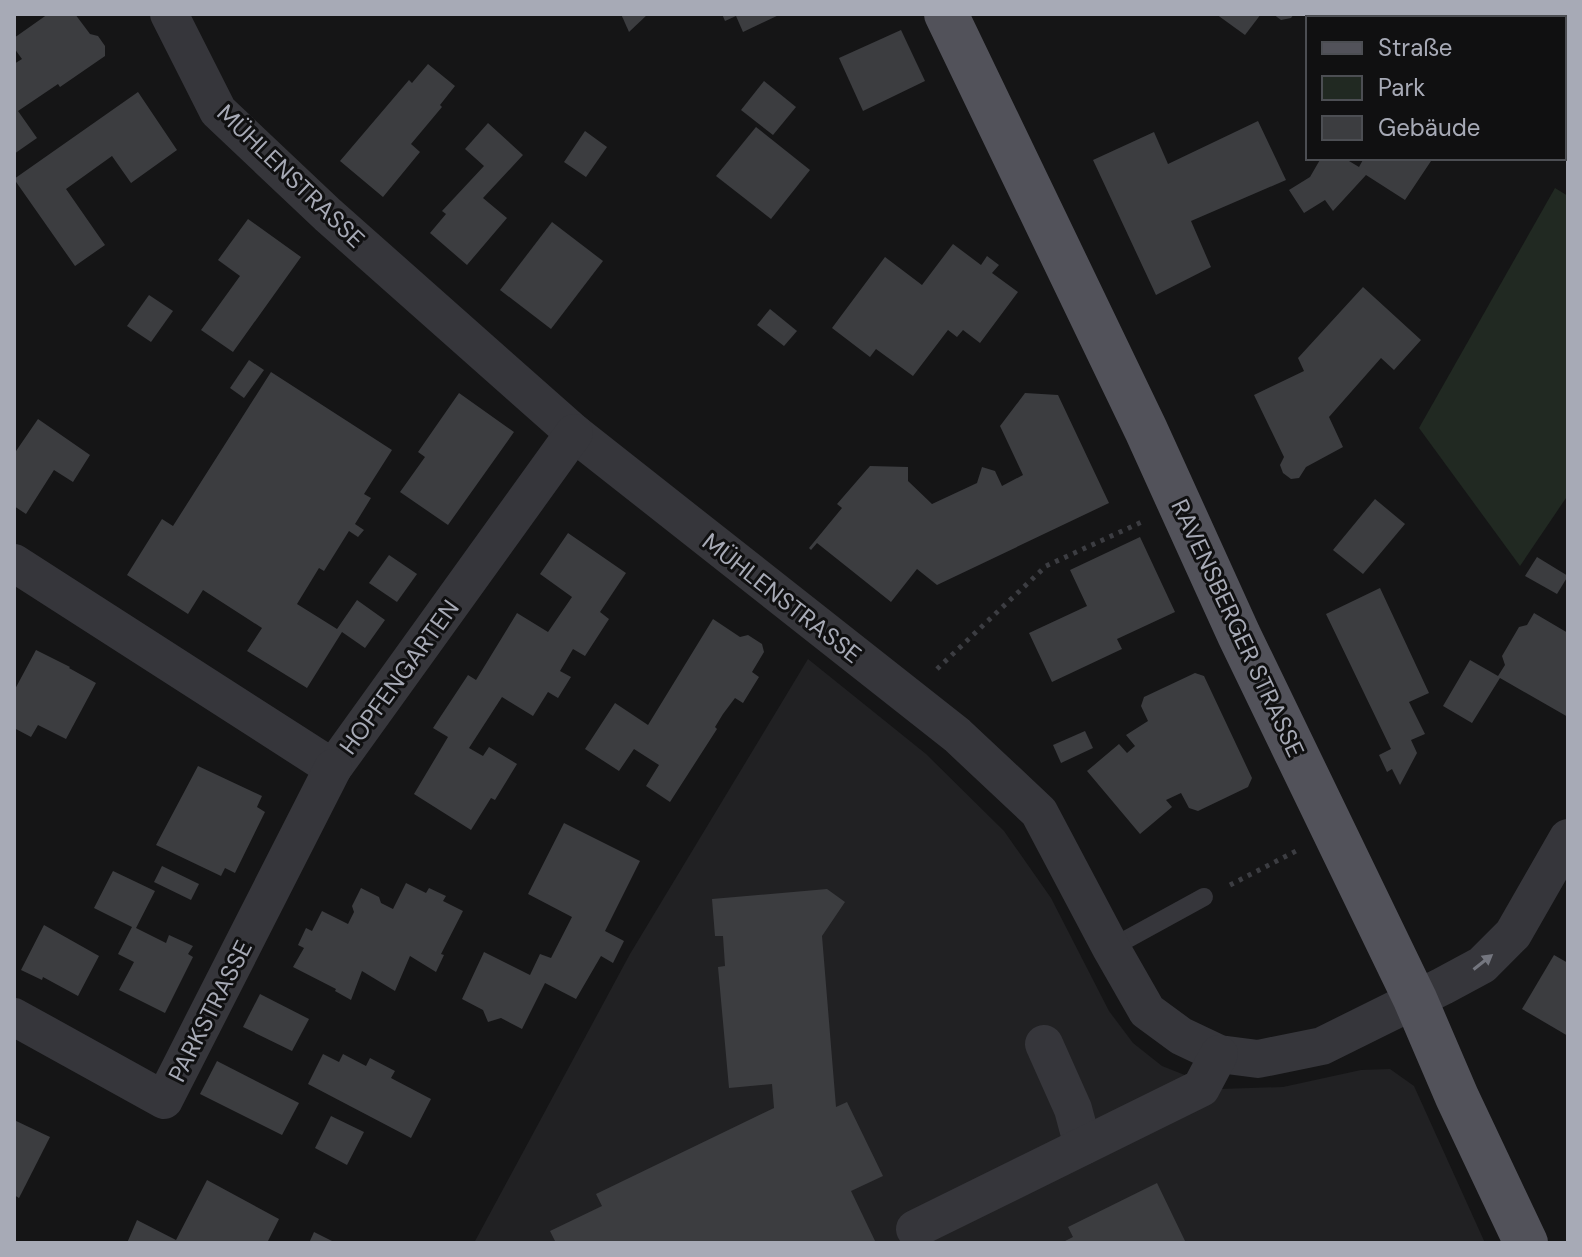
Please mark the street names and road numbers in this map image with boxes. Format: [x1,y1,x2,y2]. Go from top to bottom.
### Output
street label: MÜHLENSTRASSE [211,98,371,254]
street label: RAVENSBERGER STRASSE [1165,494,1311,762]
street label: MÜHLENSTRASSE [696,526,868,670]
street label: HOPFENGARTEN [332,594,466,760]
street label: PARKSTRASSE [161,935,259,1087]

